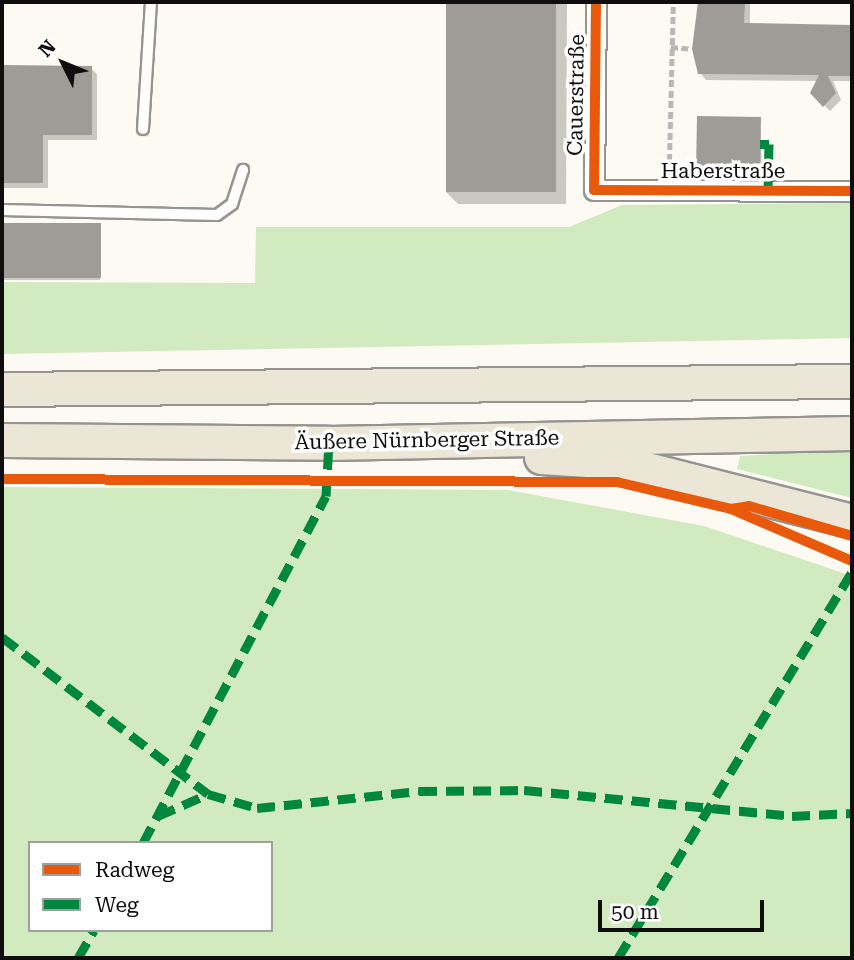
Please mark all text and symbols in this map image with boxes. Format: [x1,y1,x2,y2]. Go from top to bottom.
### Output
north arrow [28,28,98,98]
street label: Cauerstraße [562,34,590,156]
text: N [34,35,61,62]
street label: Haberstraße [661,158,785,184]
street label: Äußere Nürnberger Straße [295,425,559,455]
legend [28,841,273,932]
text: Radweg [95,858,174,882]
scale bar [602,886,768,930]
text: Weg [95,893,139,917]
text: 50 m [611,900,659,924]

